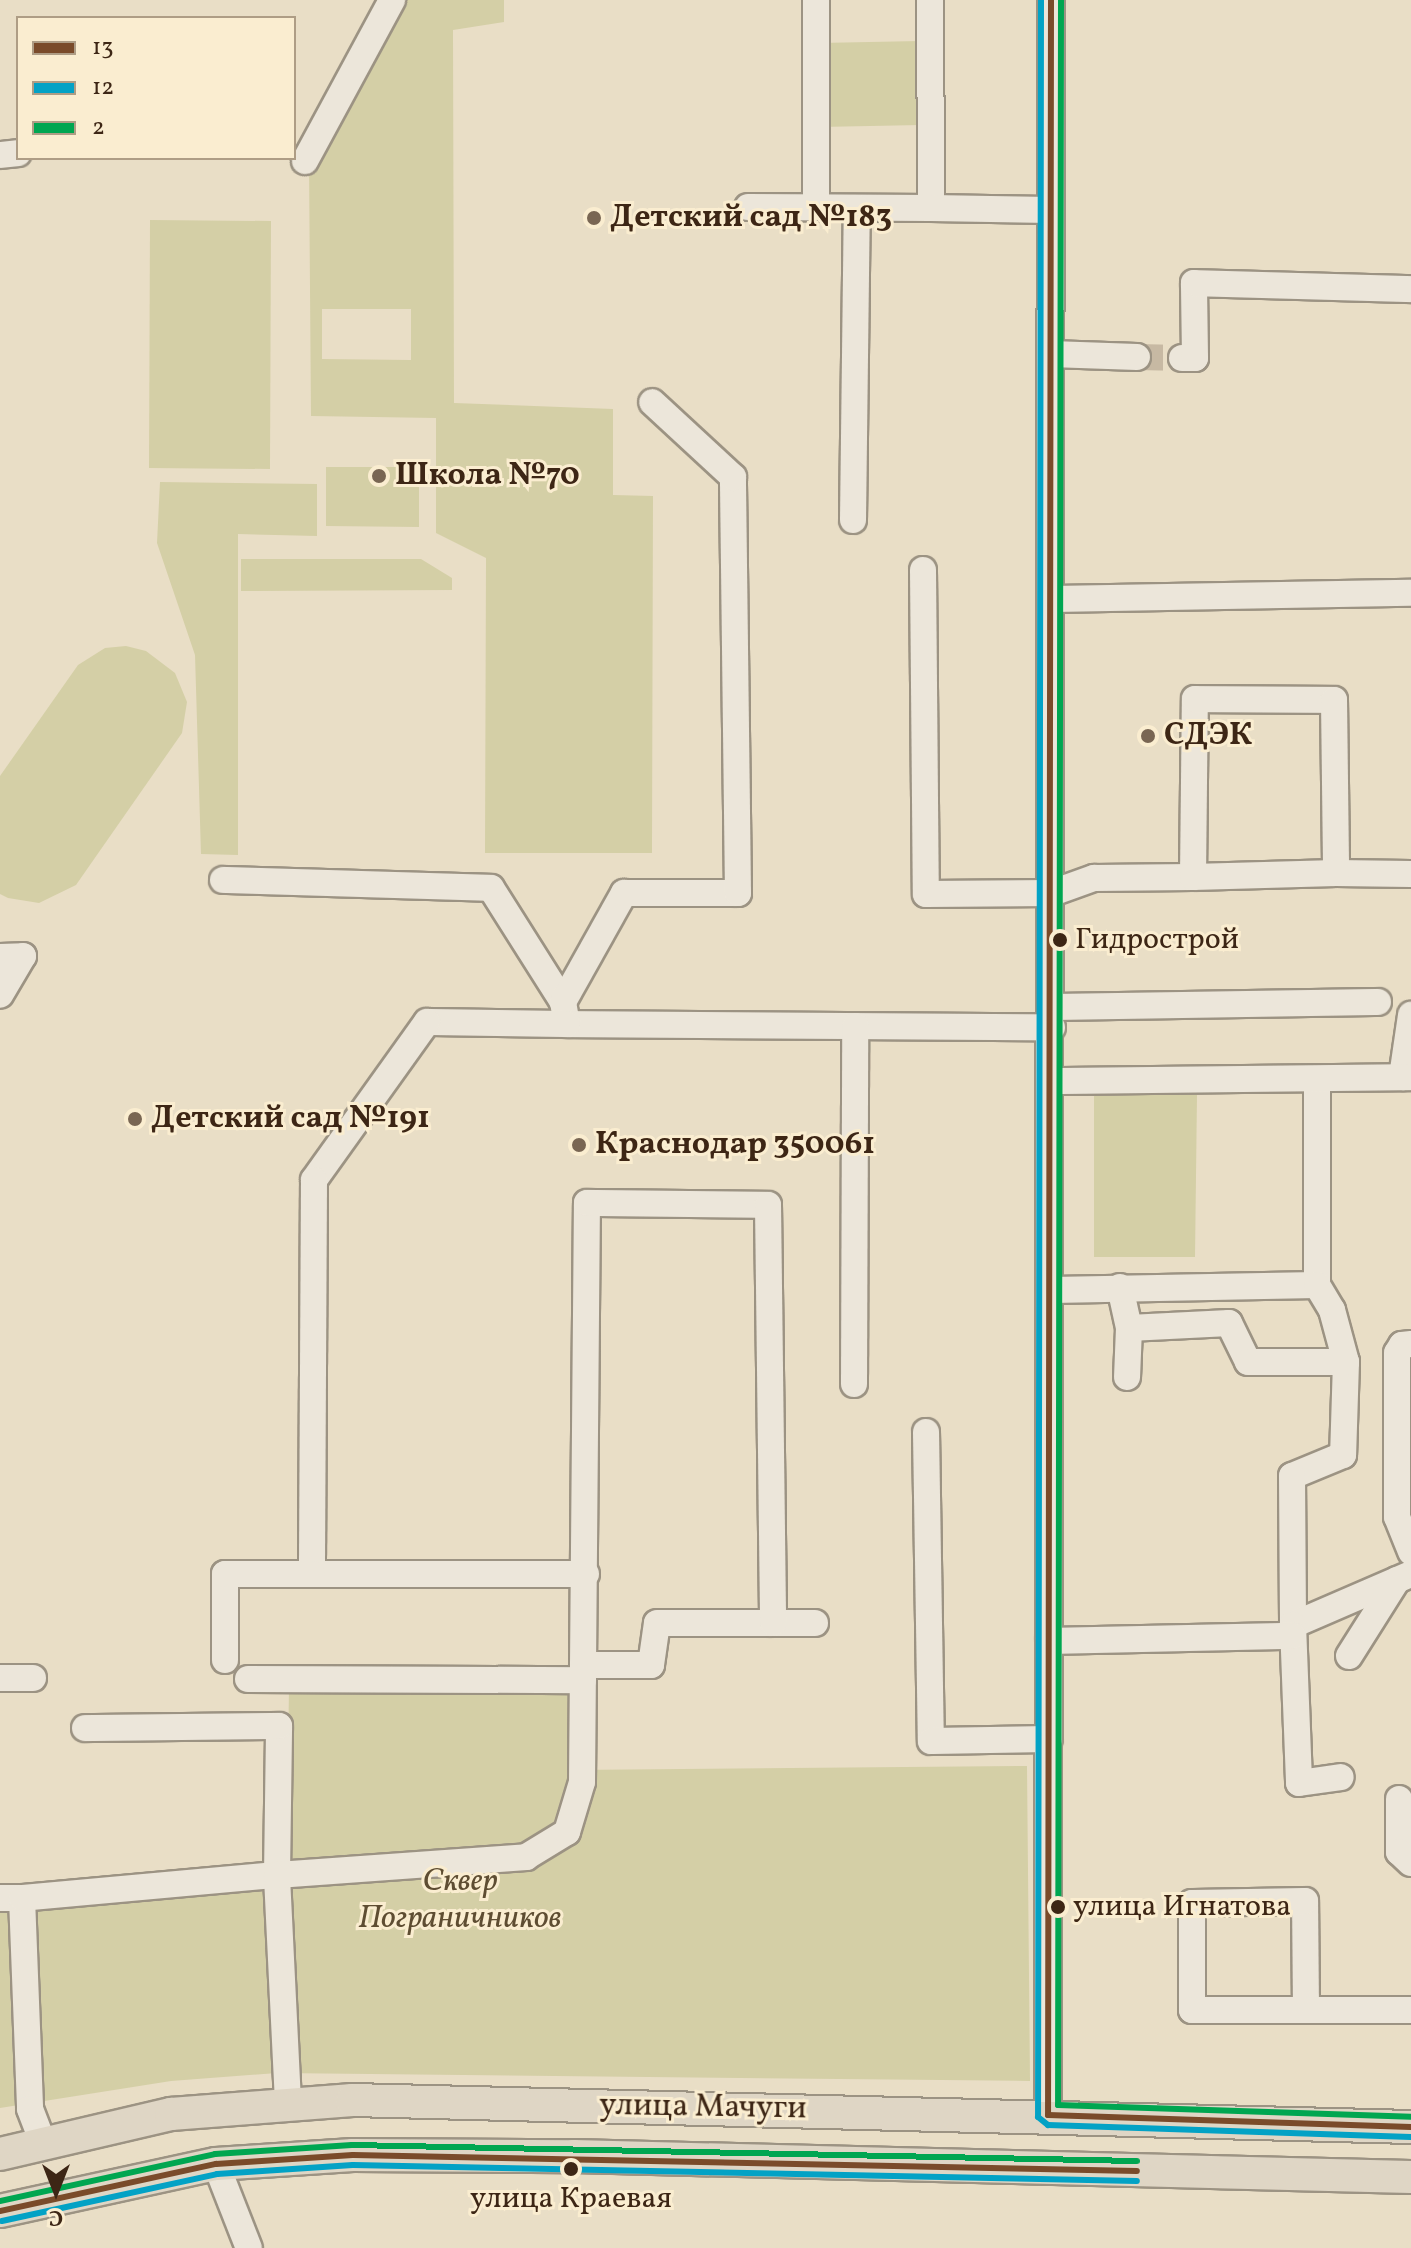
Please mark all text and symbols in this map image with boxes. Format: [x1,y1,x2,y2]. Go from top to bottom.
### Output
legend [16,16,296,160]
text: 13 [92,31,114,65]
text: 12 [92,71,114,105]
text: 2 [92,111,105,145]
place label: Детский сад №183 [610,199,892,237]
marker: Детский сад №183 [585,209,603,227]
place label: Школа №70 [395,457,580,495]
marker: Школа №70 [370,467,388,485]
place label: СДЭК [1164,717,1252,755]
marker: СДЭК [1139,727,1157,745]
place label: Гидрострой [1075,922,1239,958]
marker: Гидрострой [1052,932,1068,948]
place label: Детский сад №191 [151,1100,430,1138]
marker: Детский сад №191 [126,1110,144,1128]
place label: Краснодар 350061 [595,1126,875,1164]
marker: Краснодар 350061 [570,1136,588,1154]
park label: Сквер Пограничников [359,1864,561,1939]
place label: улица Игнатова [1073,1889,1291,1925]
marker: улица Игнатова [1050,1899,1066,1915]
street label: улица Мачуги [599,2087,807,2129]
north arrow [16,2152,96,2232]
marker: улица Краевая [563,2161,579,2177]
place label: улица Краевая [470,2181,672,2217]
text: С [49,2201,63,2232]

